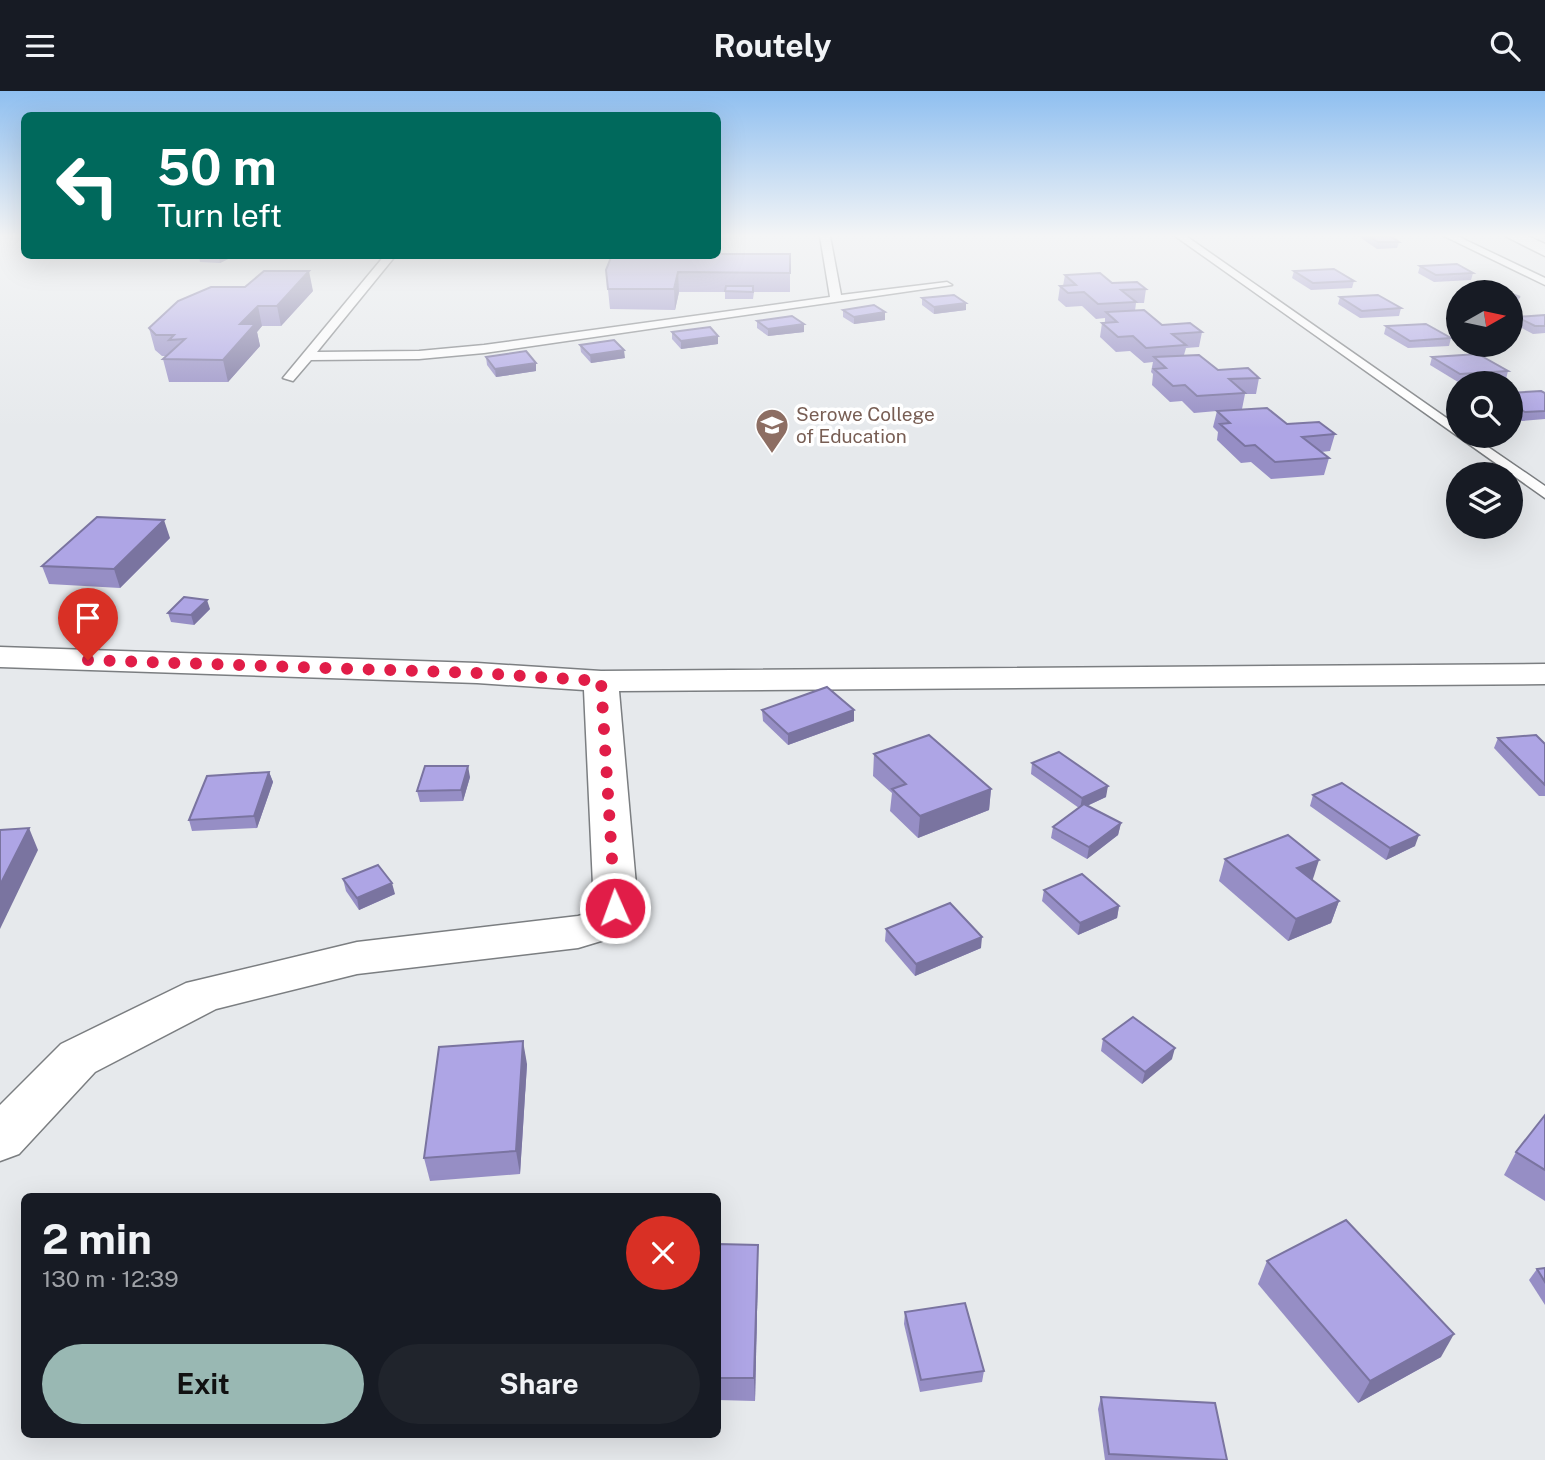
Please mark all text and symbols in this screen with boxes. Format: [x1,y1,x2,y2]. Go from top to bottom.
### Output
icon: menu [21,27,59,65]
text: Routely [714,27,832,64]
icon: search [1486,27,1524,65]
text: 50 m [157,138,277,196]
icon: left [42,140,133,231]
text: Turn left [157,197,282,234]
north arrow [1446,280,1522,357]
map controls [1446,280,1523,539]
button: search [1446,371,1523,448]
place label: Serowe College of Education [796,403,935,447]
school or university icon: Serowe College of Education [753,406,791,455]
button: layers [1446,462,1523,539]
pin [58,588,118,660]
icon: arrive [69,599,107,637]
position arrow [578,871,652,945]
text: 2 min [42,1214,152,1263]
button: close [626,1216,700,1290]
text: 130 m · 12:39 [42,1265,179,1292]
button: Exit [42,1344,364,1424]
button: Share [378,1344,700,1424]

